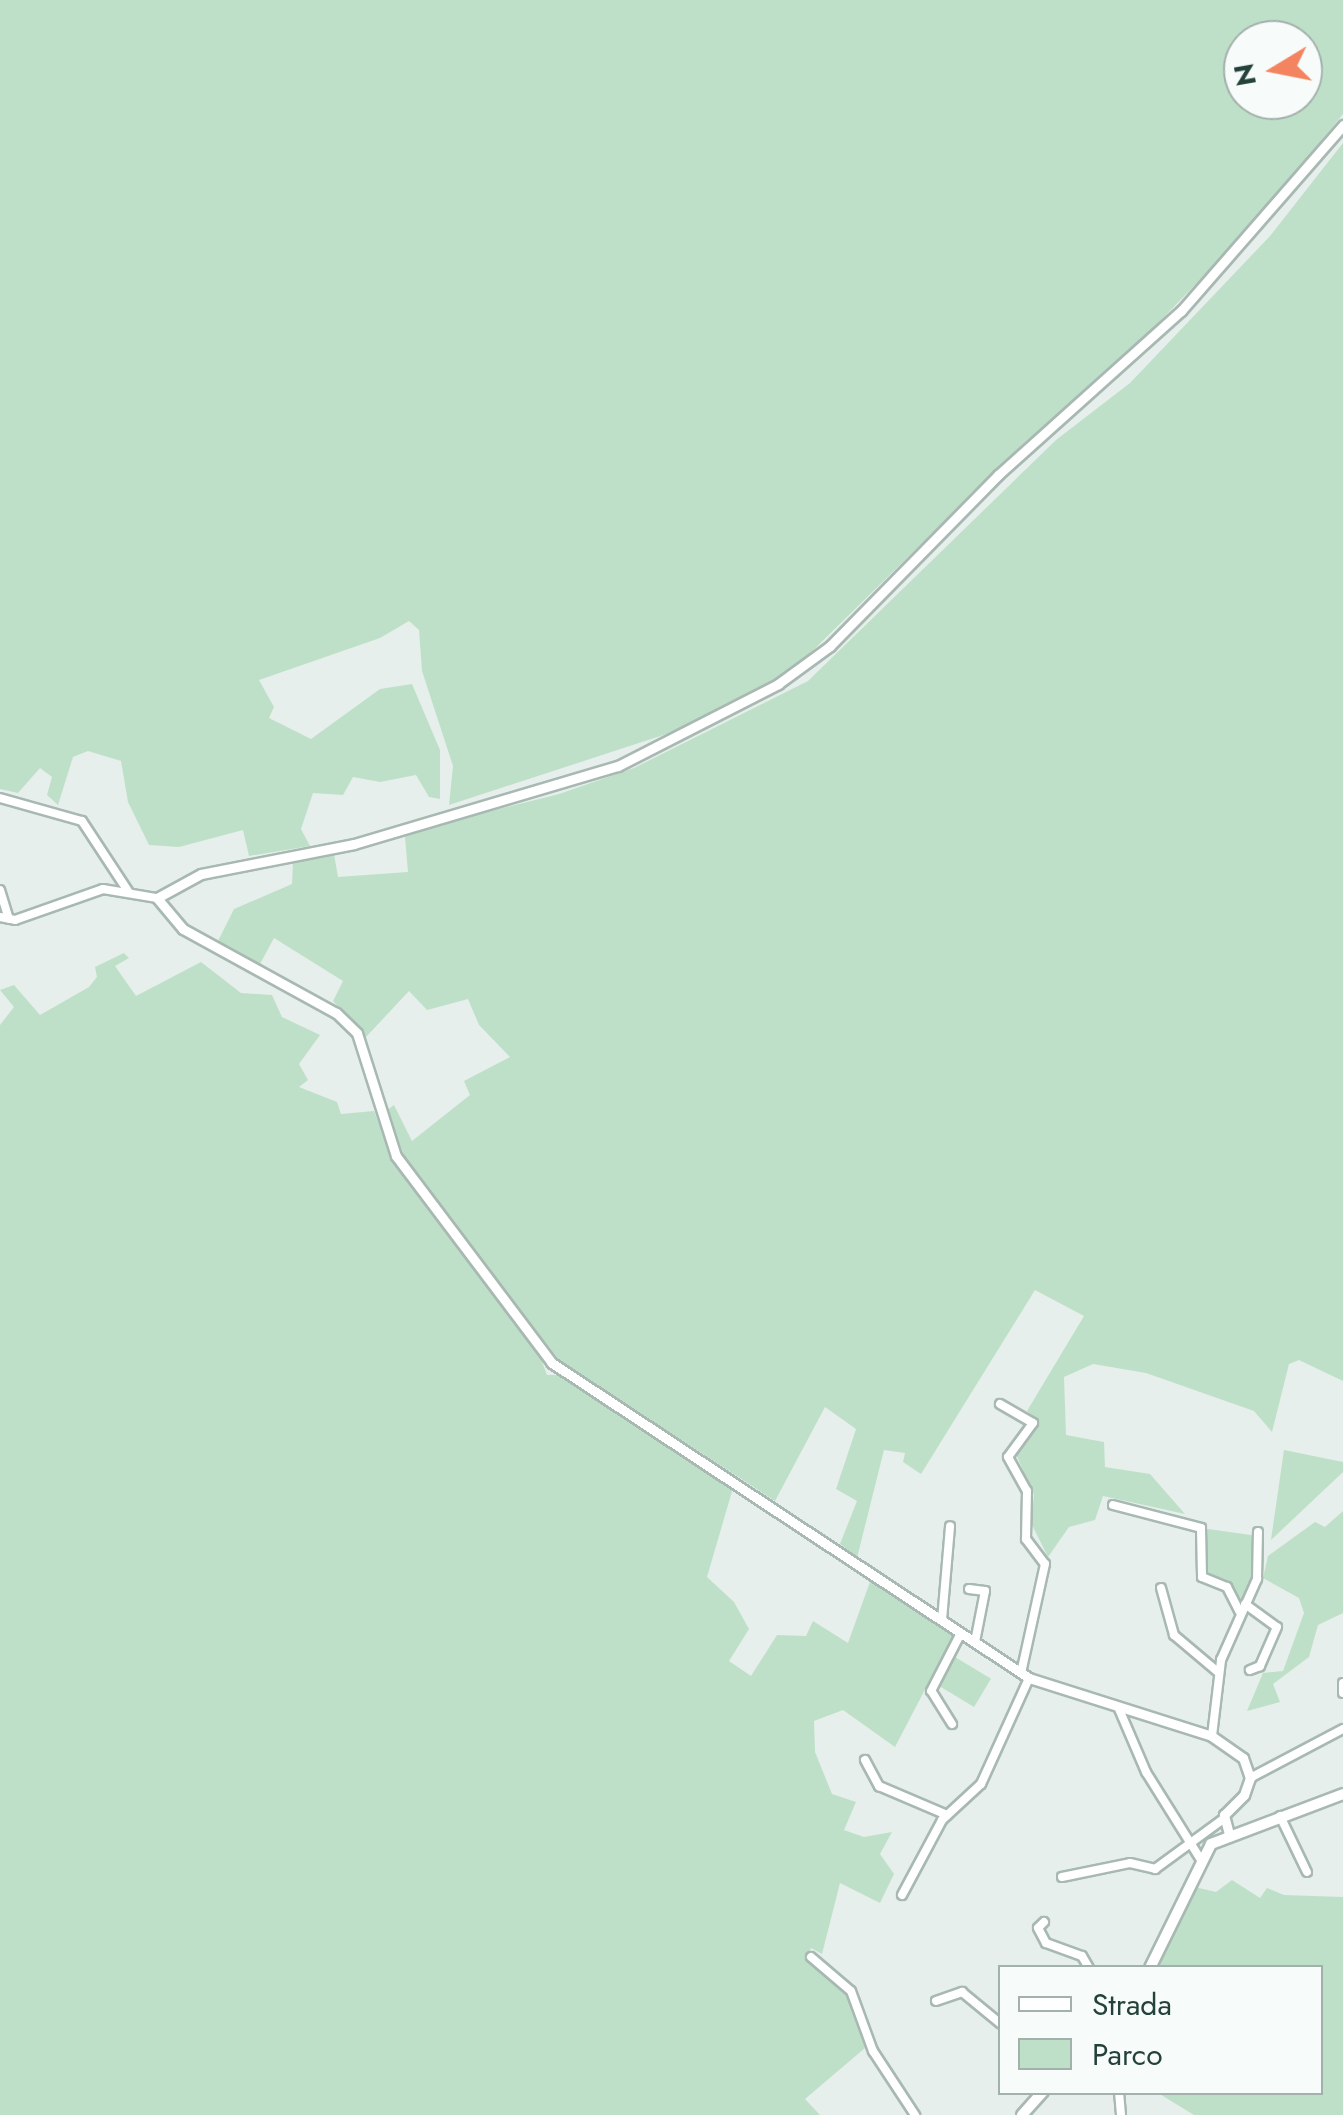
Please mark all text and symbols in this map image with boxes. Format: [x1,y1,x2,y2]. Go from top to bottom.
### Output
north arrow [1223,20,1323,120]
text: N [1223,60,1267,89]
legend [998,1965,1323,2095]
text: Strada [1092,1983,1172,2026]
text: Parco [1092,2033,1163,2076]

